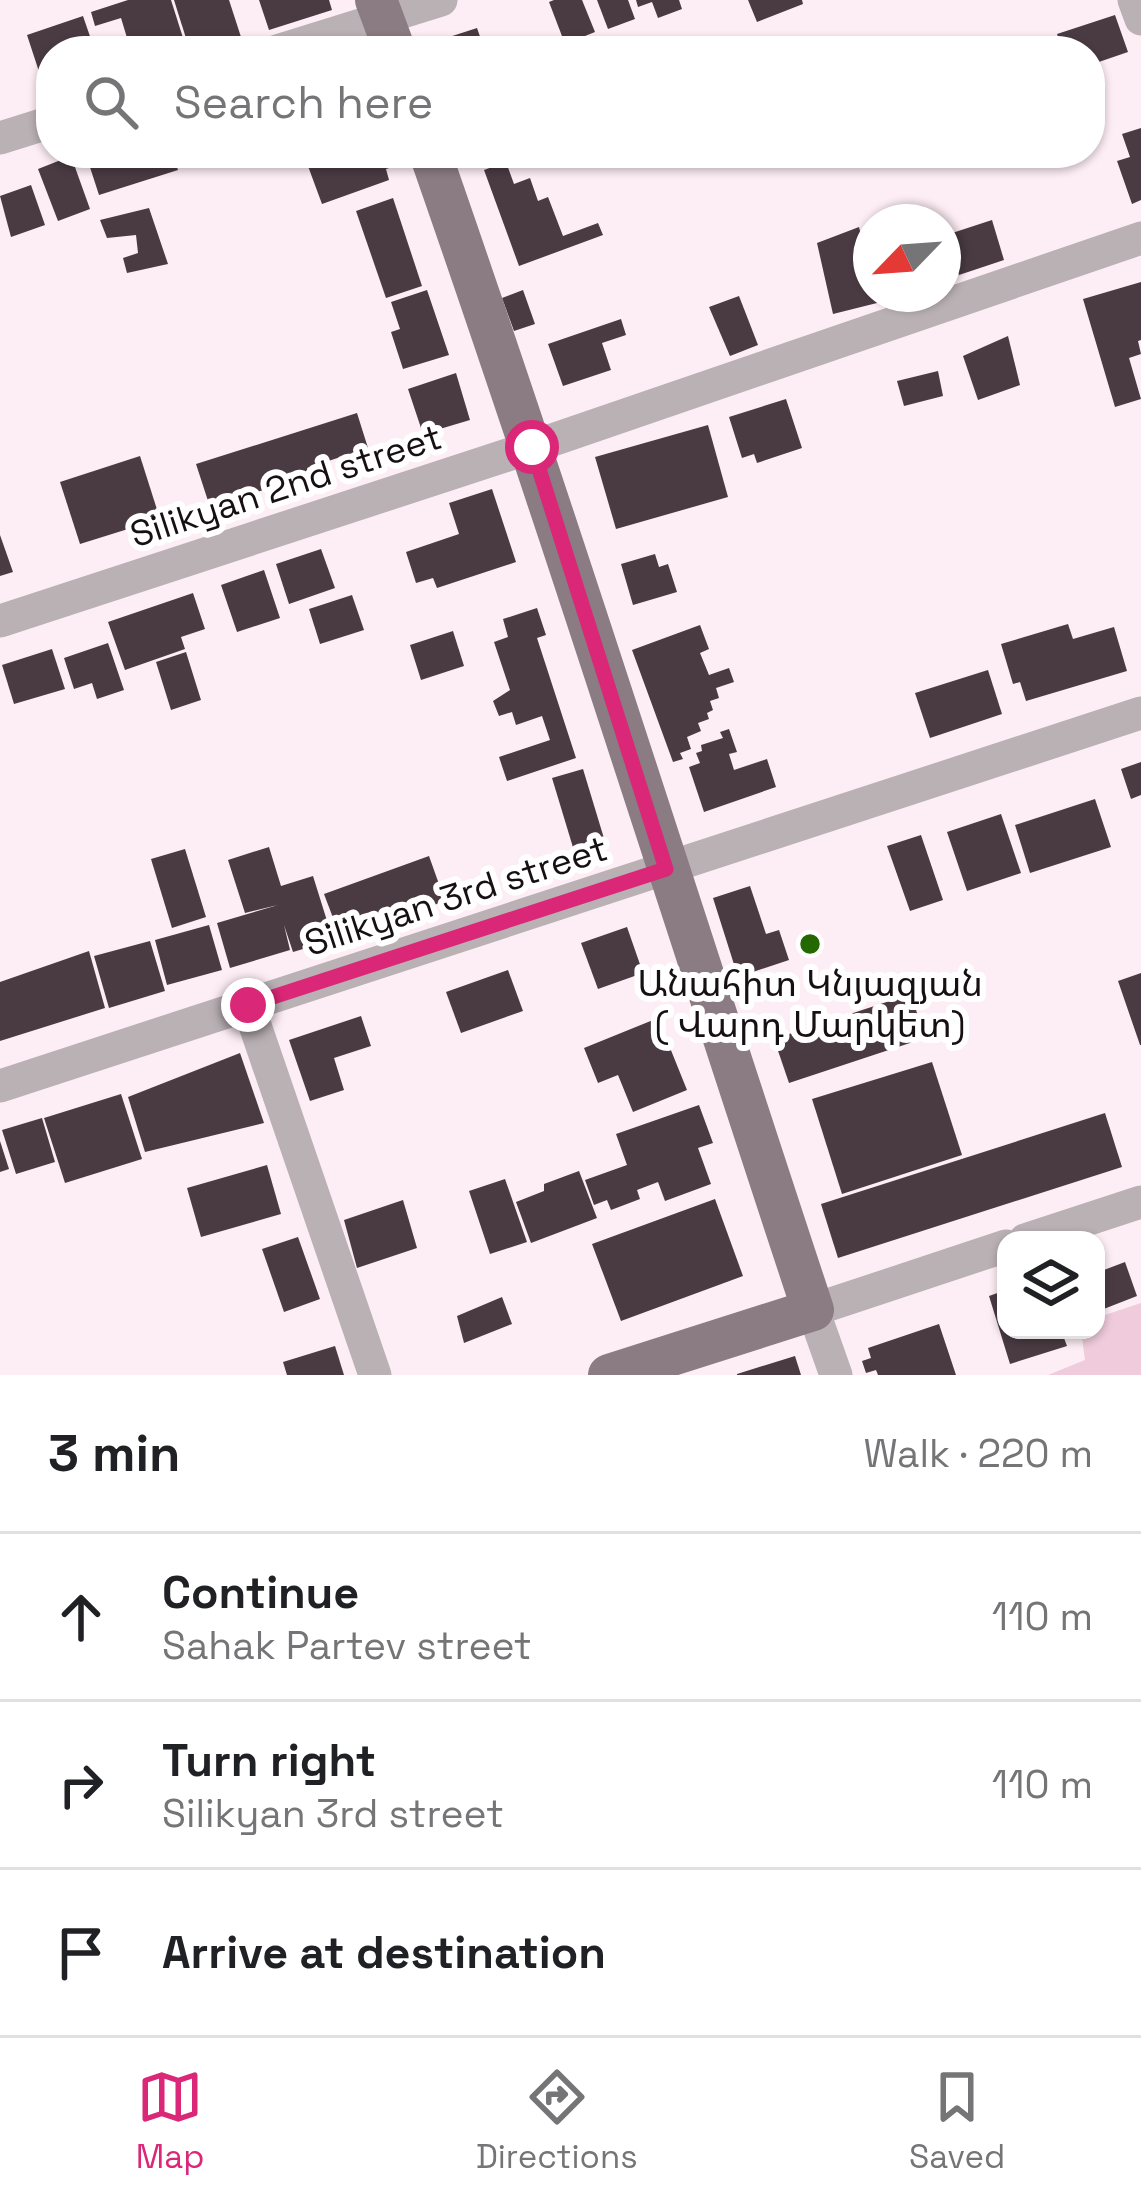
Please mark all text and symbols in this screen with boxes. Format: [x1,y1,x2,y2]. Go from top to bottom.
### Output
search box [36,36,1105,168]
icon: search [78,69,144,135]
text: Search here [174,74,433,131]
north arrow [853,204,961,312]
street label: Silikyan 2nd street [124,414,448,558]
route start [505,420,559,474]
street label: Silikyan 3rd street [299,825,613,967]
marker: Անահիտ Կնյազյան ( Վարդ Մարկետ) [797,931,823,957]
place label: Անահիտ Կնյազյան ( Վարդ Մարկետ) [637,961,983,1048]
route end [221,978,275,1032]
map controls [997,1231,1105,1339]
button: layers [997,1231,1105,1339]
text: 3 min [48,1421,181,1486]
text: Walk · 220 m [863,1429,1093,1478]
text: Continue [162,1564,359,1621]
icon: ahead [48,1584,114,1650]
text: 110 m [992,1592,1093,1641]
text: Sahak Partev street [162,1621,532,1670]
text: Turn right [162,1732,376,1789]
icon: right [48,1752,114,1818]
text: 110 m [992,1760,1093,1809]
text: Silikyan 3rd street [162,1789,504,1838]
icon: arrive [48,1920,114,1986]
text: Arrive at destination [162,1924,606,1981]
tab: Map [136,2064,204,2178]
tab: Directions [476,2064,638,2178]
tab: Saved [909,2064,1005,2178]

